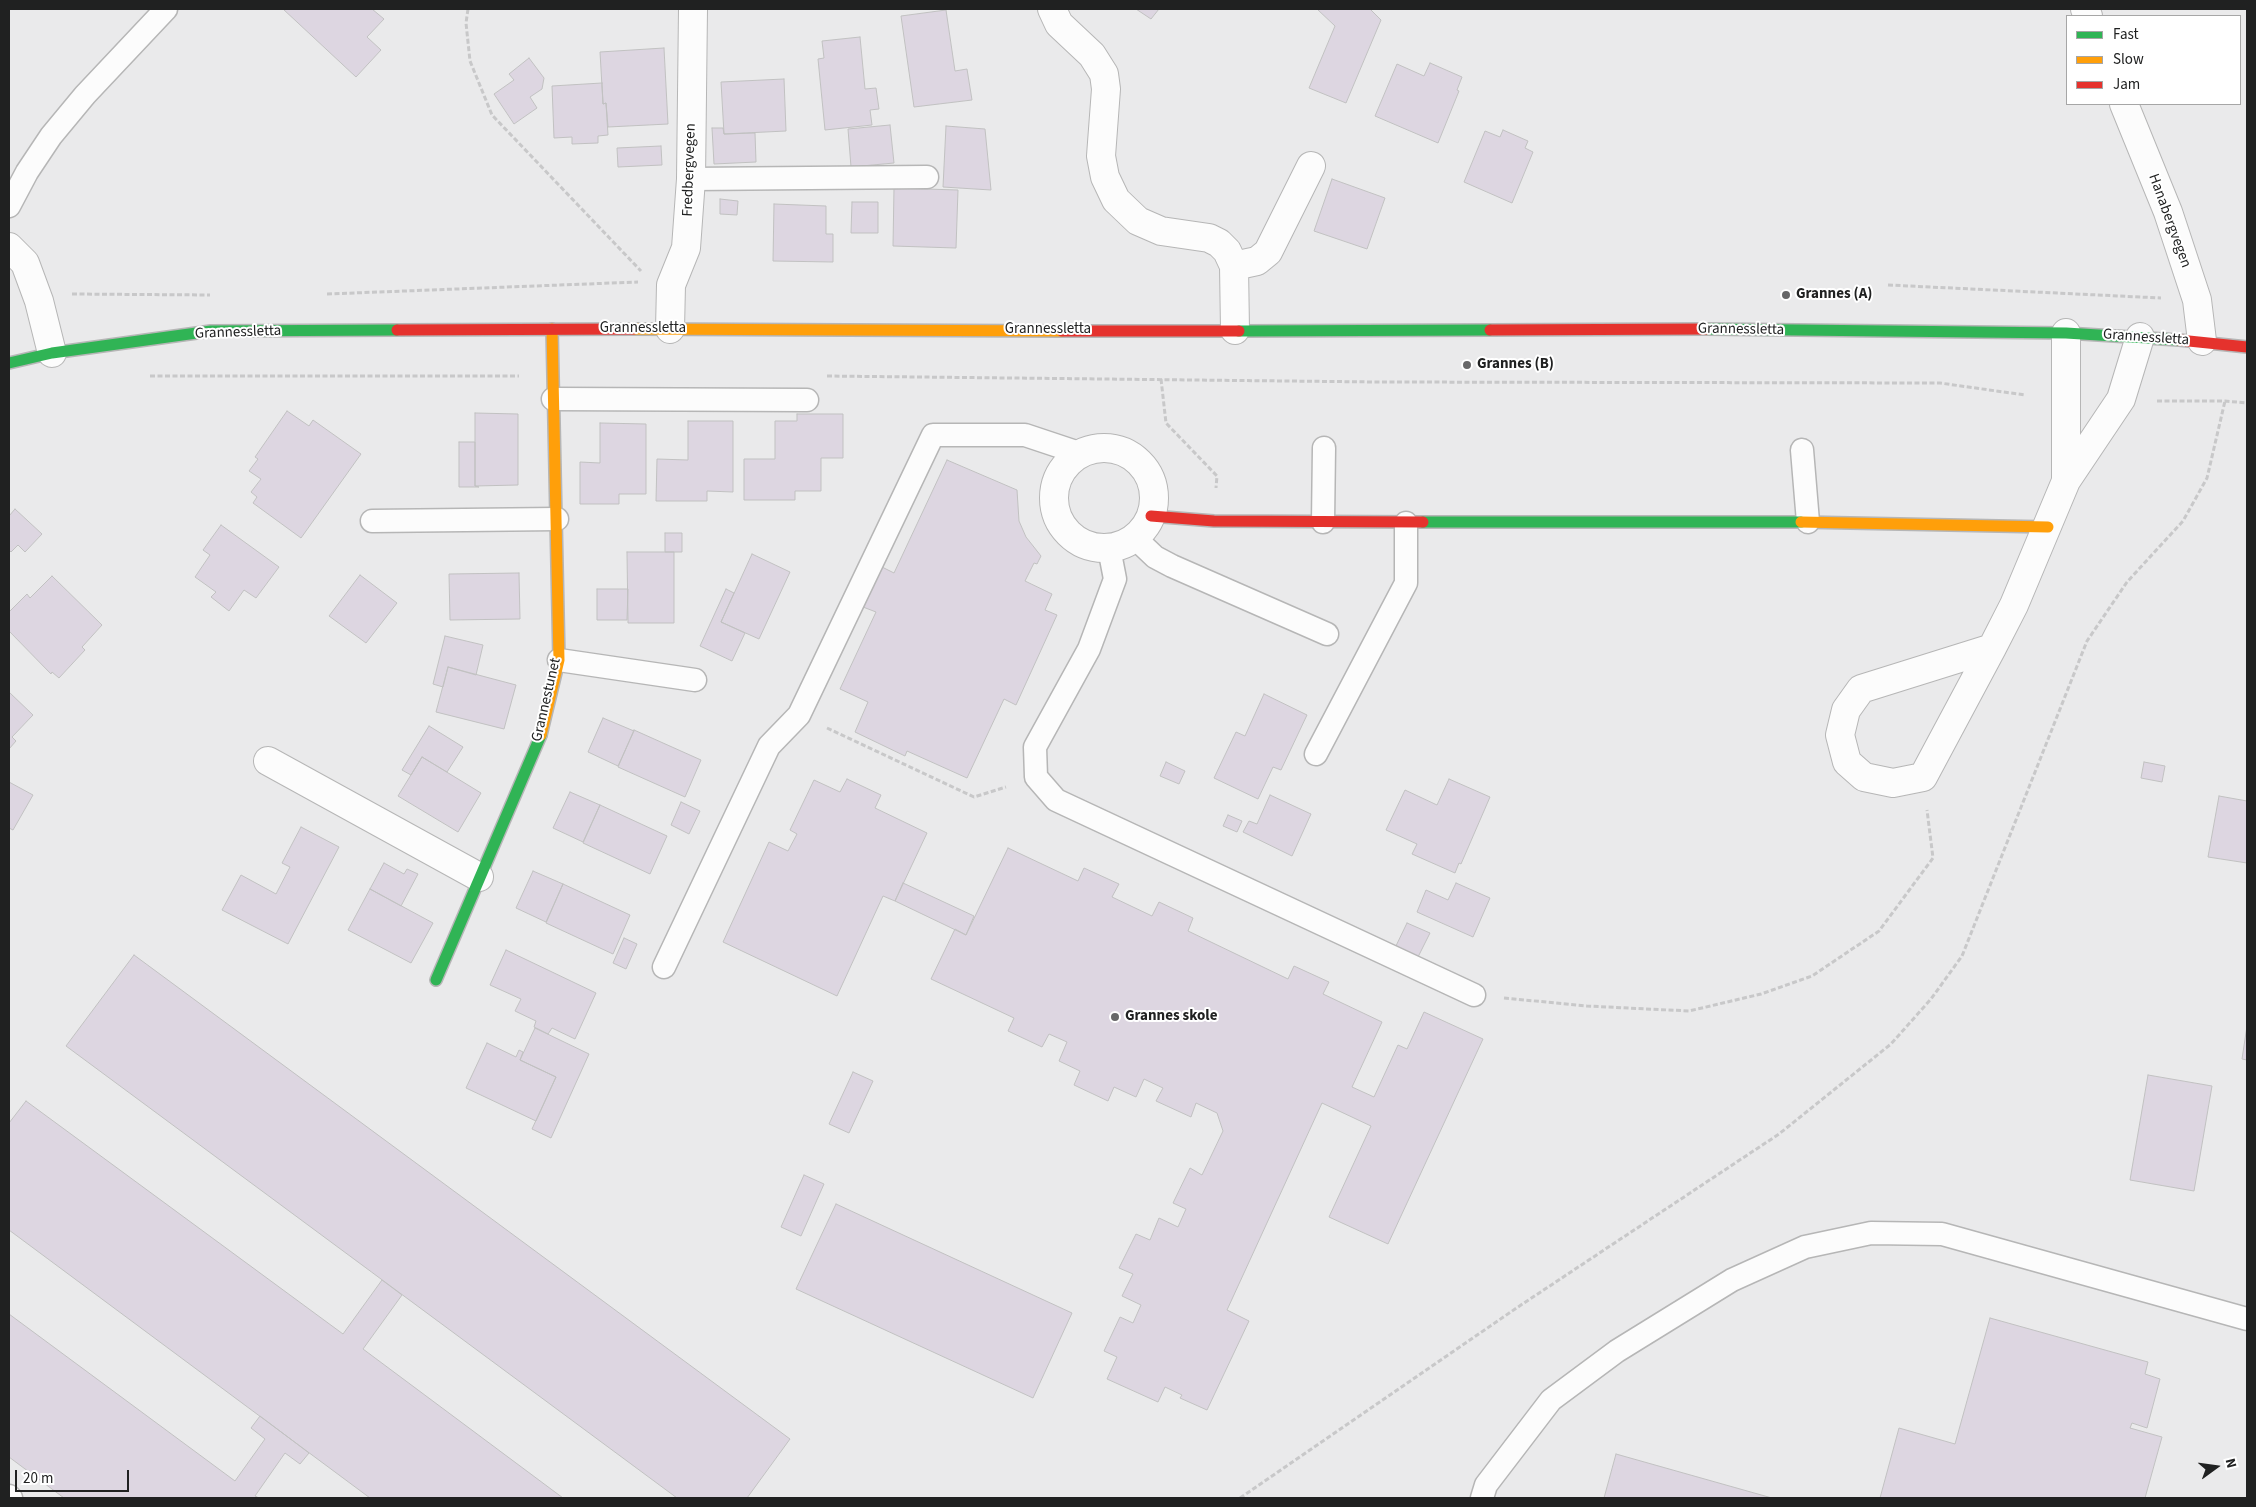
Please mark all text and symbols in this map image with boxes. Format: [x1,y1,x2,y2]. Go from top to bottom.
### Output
legend [2066,15,2241,105]
text: Fast [2113,24,2139,45]
text: Slow [2113,49,2144,70]
text: Jam [2113,74,2140,95]
street label: Fredbergvegen [679,123,701,217]
street label: Hanabergvegen [2144,172,2194,270]
place label: Grannes (A) [1796,286,1873,304]
marker: Grannes (A) [1780,289,1792,301]
street label: Grannessletta [600,320,686,338]
street label: Grannessletta [1698,320,1784,340]
street label: Grannessletta [1005,321,1091,339]
street label: Grannessletta [195,322,281,344]
street label: Grannessletta [2102,326,2190,350]
place label: Grannes (B) [1477,356,1554,374]
marker: Grannes (B) [1461,359,1473,371]
street label: Grannestunet [529,656,565,744]
place label: Grannes skole [1125,1008,1217,1026]
marker: Grannes skole [1109,1011,1121,1023]
north arrow [2191,1442,2241,1492]
text: N [2220,1456,2241,1470]
scale bar [18,1460,131,1492]
text: 20 m [23,1468,53,1489]

